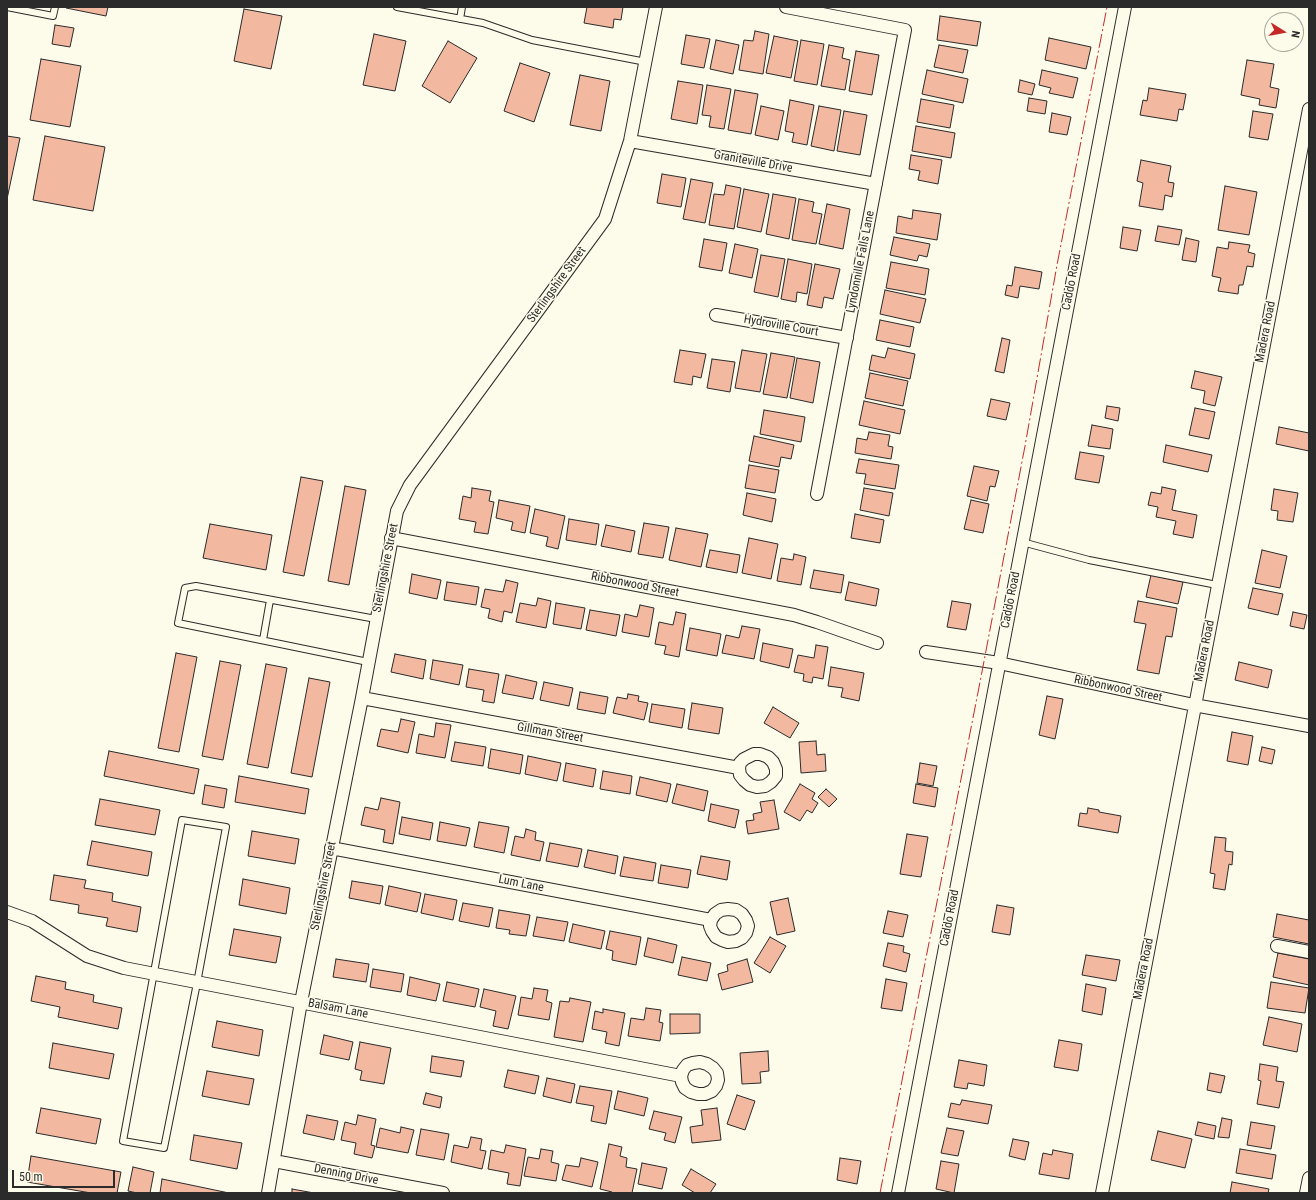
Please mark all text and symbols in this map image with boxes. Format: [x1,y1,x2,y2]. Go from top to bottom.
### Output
north arrow [1264,12,1304,52]
text: N [1288,30,1302,39]
street label: Graniteville Drive [713,148,793,176]
street label: Lyndonnille Falls Lane [844,210,878,314]
street label: Sterlingshire Street [525,244,589,326]
street label: Caddo Road [1059,252,1085,312]
street label: Madera Road [1253,300,1279,364]
street label: Hydroville Court [742,312,820,340]
street label: Sterlingshire Street [370,522,402,614]
street label: Ribbonwood Street [590,569,680,601]
street label: Caddo Road [998,570,1024,630]
street label: Madera Road [1192,619,1218,683]
street label: Ribbonwood Street [1073,673,1163,705]
street label: Gillman Street [516,720,584,746]
street label: Sterlingshire Street [308,840,340,932]
street label: Lum Lane [497,873,545,895]
street label: Caddo Road [937,888,963,948]
street label: Madera Road [1131,937,1157,1001]
street label: Balsam Lane [307,996,369,1022]
scale bar [14,1162,117,1188]
street label: Denning Drive [313,1162,379,1188]
text: 50 m [19,1170,43,1184]

